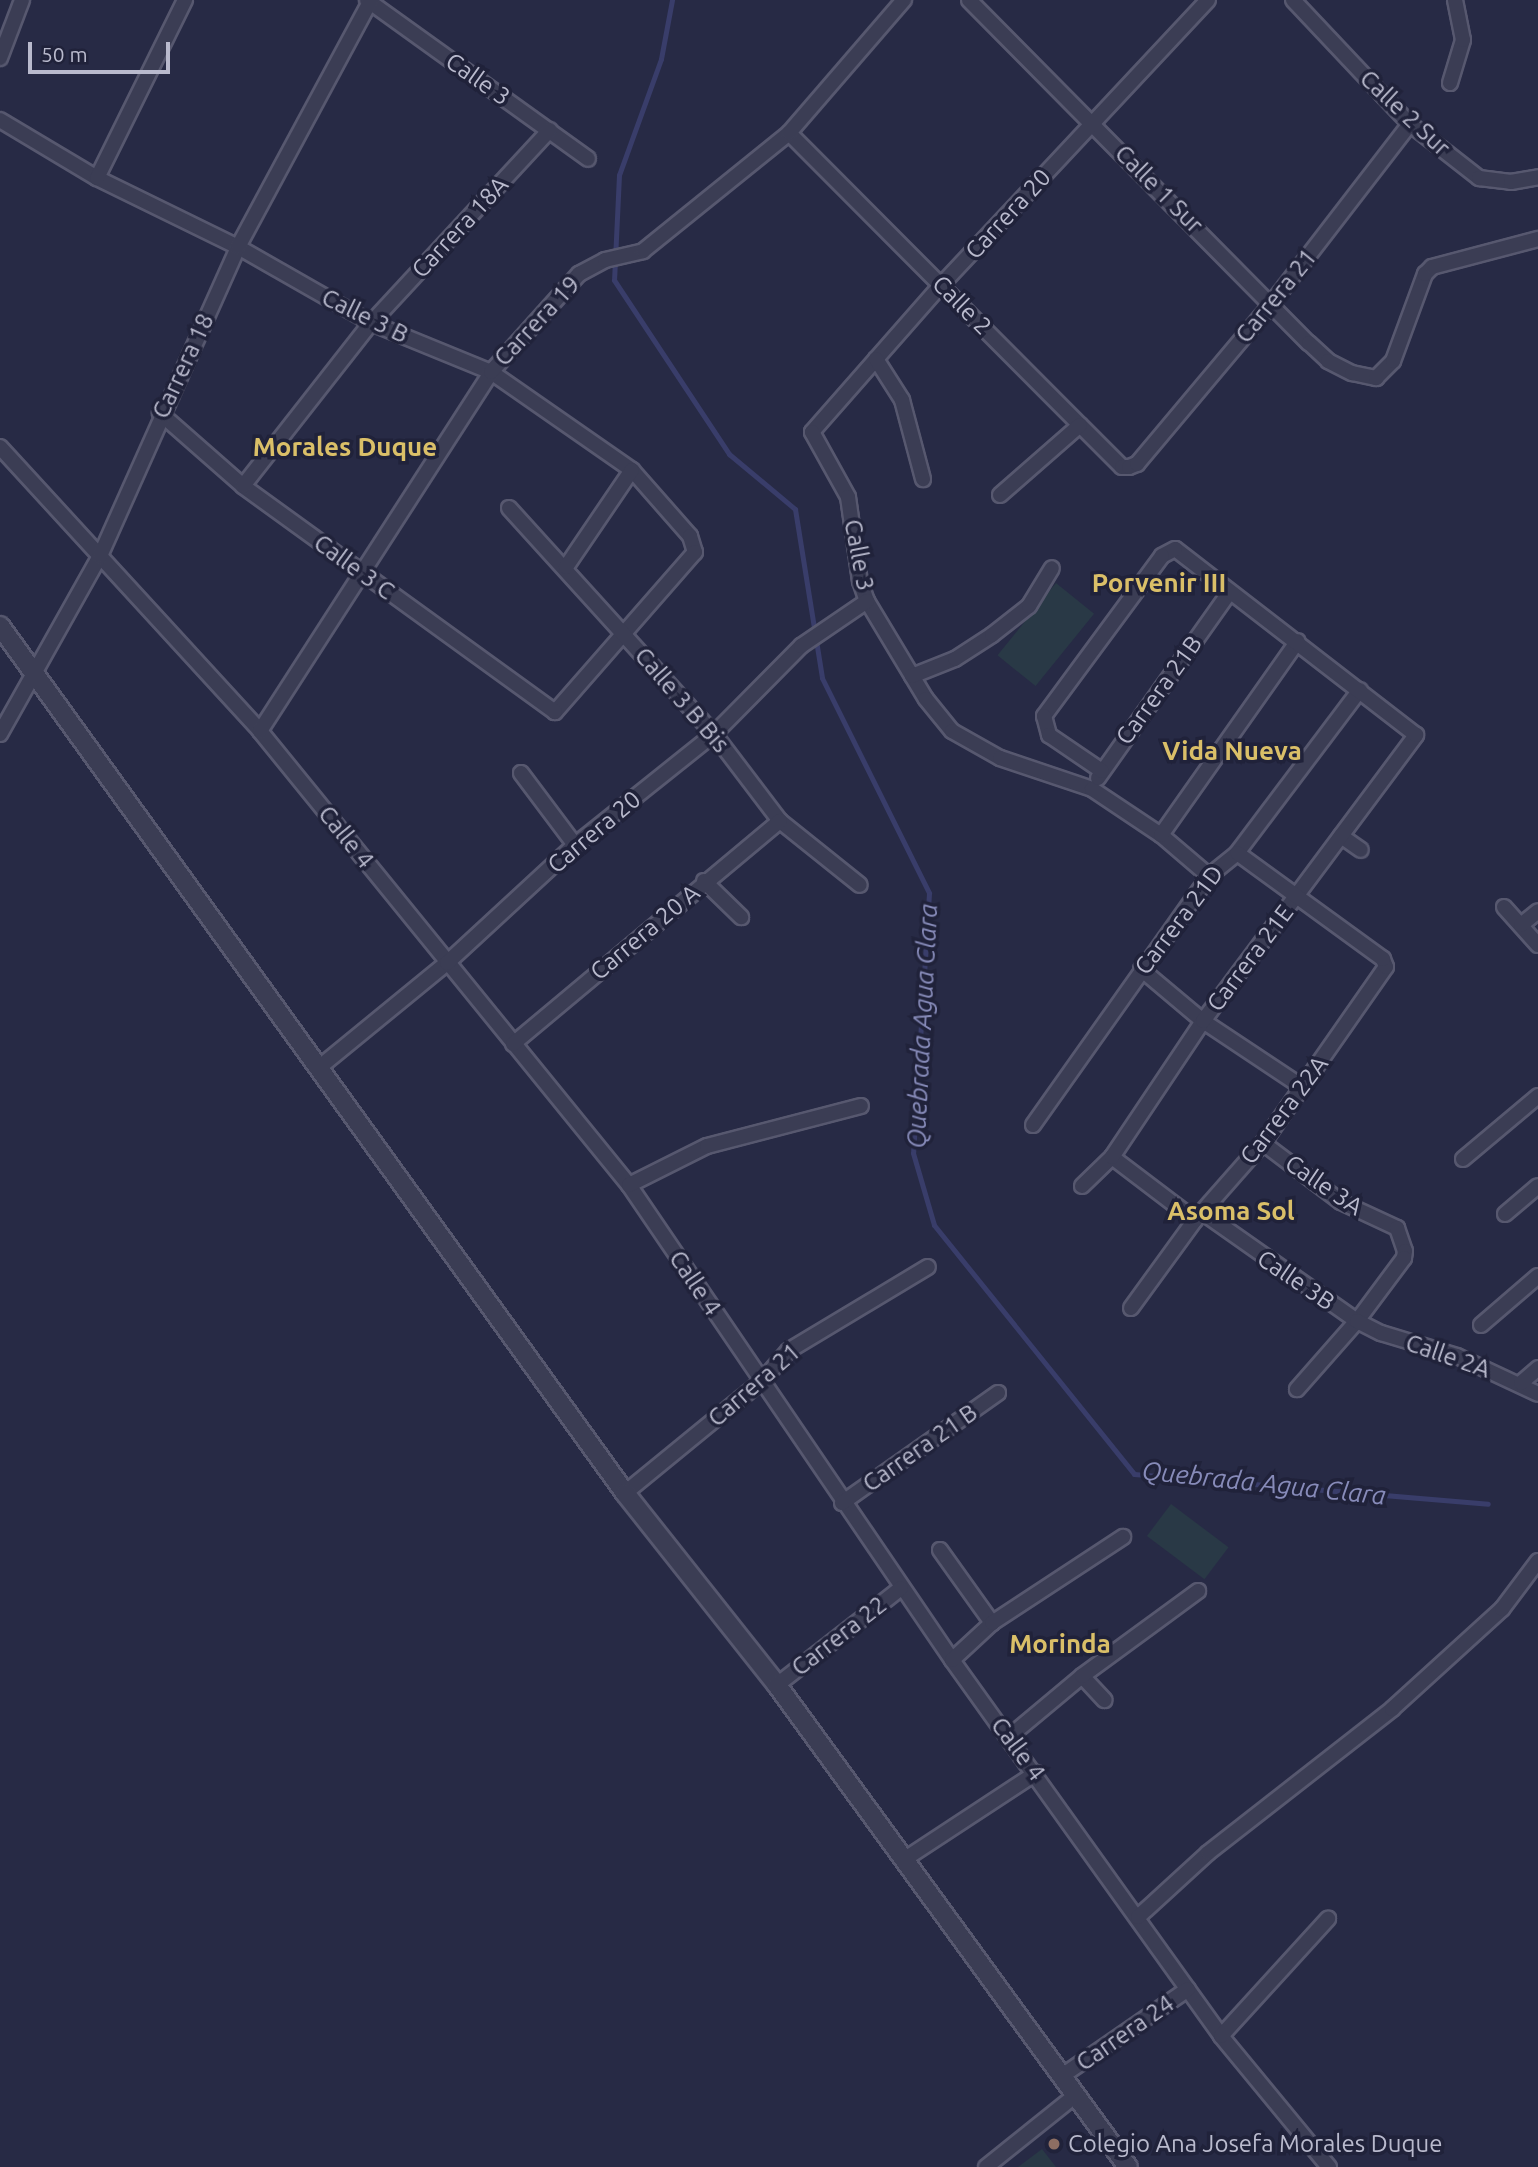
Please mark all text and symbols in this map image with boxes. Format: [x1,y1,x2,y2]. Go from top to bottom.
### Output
scale bar [32,28,173,72]
text: 50 m [41,42,88,66]
street label: Calle 3 [440,47,516,111]
street label: Calle 2 Sur [1354,64,1456,162]
street label: Calle 1 Sur [1109,139,1209,239]
street label: Carrera 20 [959,163,1057,265]
street label: Carrera 18A [406,170,514,284]
street label: Carrera 21 [1229,243,1323,349]
street label: Calle 2 [926,269,998,341]
street label: Carrera 19 [488,270,586,372]
street label: Calle 3 B [317,283,413,349]
street label: Carrera 18 [146,309,220,423]
district label: Morales Duque [253,431,437,463]
street label: Calle 3 [838,517,880,593]
street label: Calle 3 C [308,528,400,606]
district label: Porvenir III [1092,567,1226,599]
street label: Carrera 21B [1110,630,1208,750]
street label: Calle 3 B Bis [629,642,735,758]
district label: Vida Nueva [1162,735,1302,767]
street label: Carrera 20 [542,785,646,879]
street label: Calle 4 [312,800,380,874]
street label: Carrera 21D [1129,860,1229,980]
street label: Carrera 20 A [585,878,705,986]
street label: Carrera 21E [1201,899,1299,1017]
water label: Quebrada Agua Clara [900,903,944,1149]
street label: Carrera 22A [1234,1050,1334,1170]
street label: Calle 3A [1280,1149,1368,1221]
district label: Asoma Sol [1167,1195,1295,1227]
street label: Calle 3B [1252,1244,1340,1316]
street label: Calle 4 [663,1245,727,1321]
street label: Calle 2A [1402,1328,1494,1384]
street label: Carrera 21 [702,1337,806,1433]
street label: Carrera 21 B [857,1398,983,1498]
water label: Quebrada Agua Clara [1140,1455,1388,1511]
street label: Carrera 22 [786,1590,892,1682]
district label: Morinda [1009,1628,1111,1660]
street label: Calle 4 [985,1712,1051,1786]
street label: Carrera 24 [1071,1989,1179,2077]
place label: Colegio Ana Josefa Morales Duque [1068,2130,1442,2158]
marker: Colegio Ana Josefa Morales Duque [1046,2136,1062,2152]

